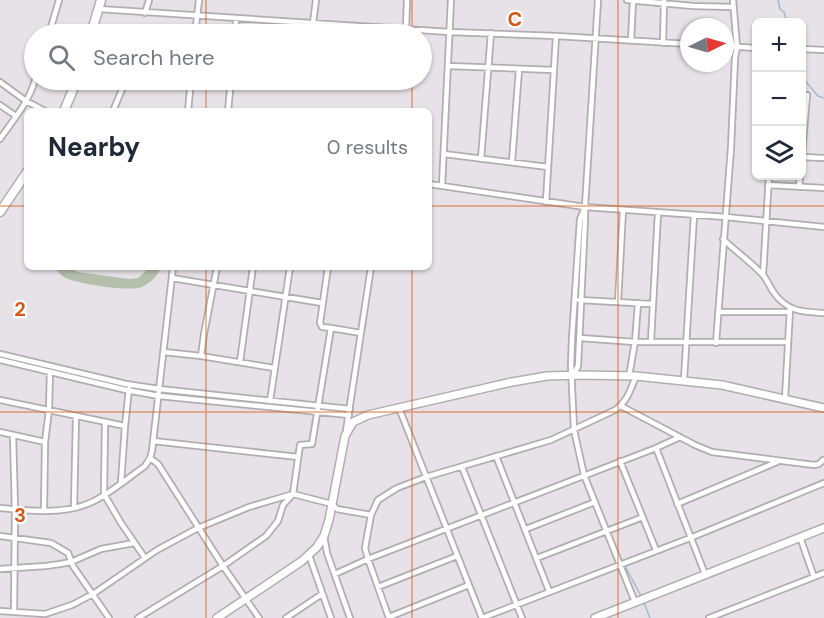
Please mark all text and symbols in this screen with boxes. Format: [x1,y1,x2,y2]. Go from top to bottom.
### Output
text: C [508,6,522,32]
north arrow [680,18,734,72]
map controls [752,18,806,180]
button: + [752,18,806,72]
search box [24,24,432,90]
icon: search [45,41,78,74]
text: Search here [93,43,214,72]
button: − [752,72,806,126]
button: layers [752,126,806,180]
text: Nearby [48,130,140,164]
text: 0 results [327,134,408,160]
text: 2 [14,296,26,322]
text: 3 [14,502,26,528]

